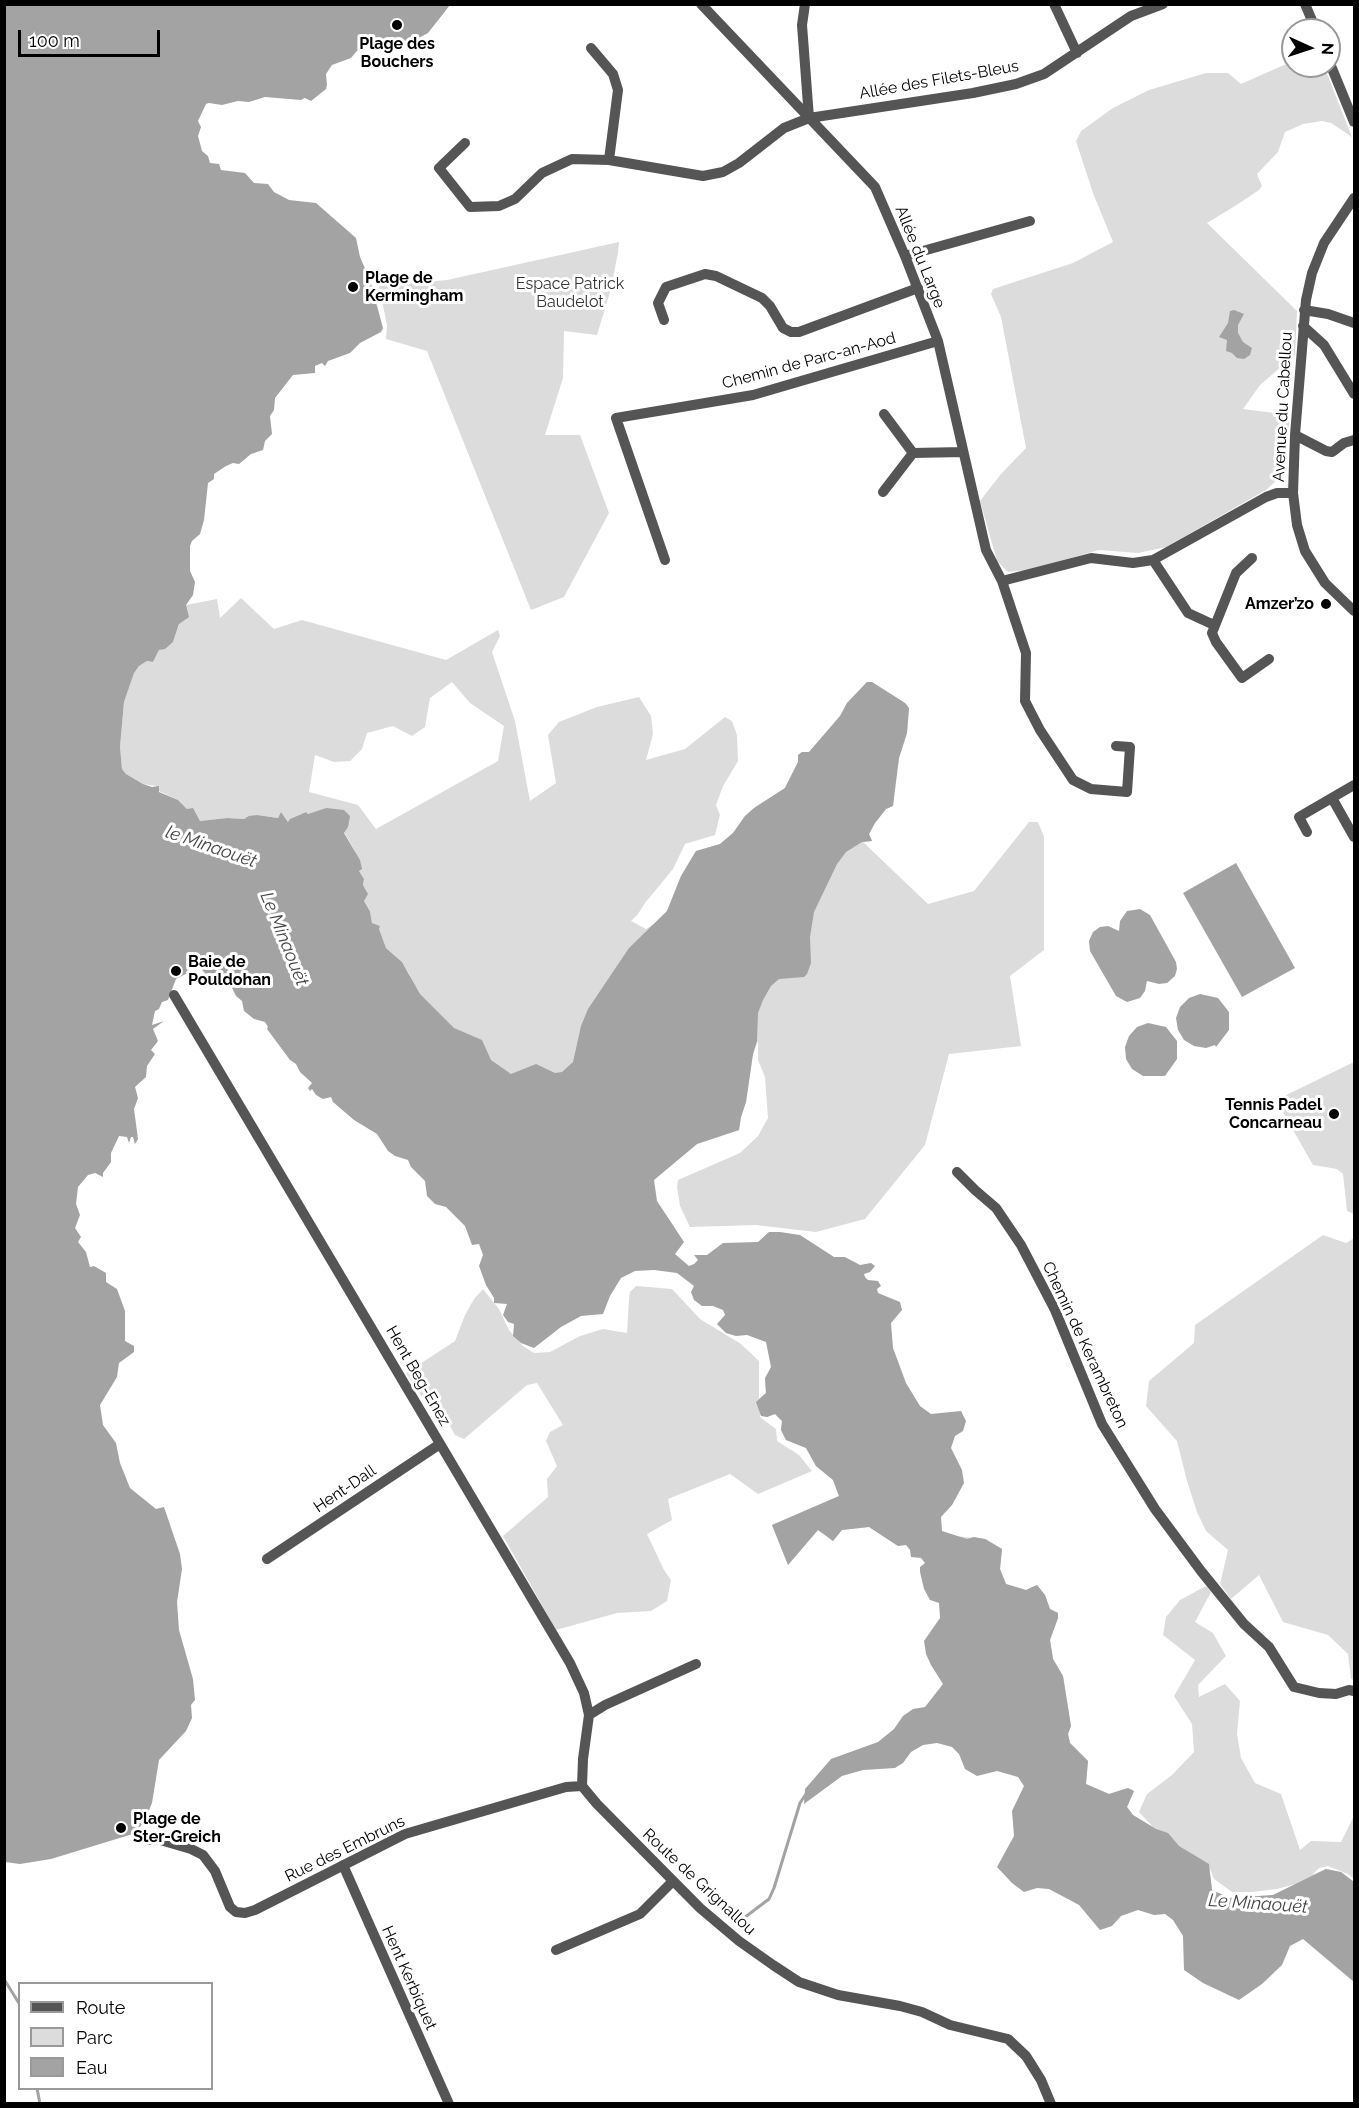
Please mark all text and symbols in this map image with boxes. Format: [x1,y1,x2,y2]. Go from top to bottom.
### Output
scale bar [21,18,164,56]
marker: Plage des Bouchers [390,18,404,32]
north arrow [1281,18,1341,78]
text: 100 m [29,30,80,51]
place label: Plage des Bouchers [359,34,435,72]
text: N [1318,42,1337,55]
street label: Allée des Filets-Bleus [858,57,1020,103]
street label: Allée du Large [891,203,949,311]
place label: Plage de Kermingham [365,268,463,306]
park label: Espace Patrick Baudelot [516,274,624,312]
marker: Plage de Kermingham [346,280,360,294]
street label: Chemin de Parc-an-Aod [720,329,898,393]
street label: Avenue du Cabellou [1269,331,1297,483]
place label: Amzer’zo [1245,594,1314,614]
marker: Amzer’zo [1319,597,1333,611]
water label: le Minaouët [163,821,259,873]
water label: Le Minaouët [255,889,313,989]
place label: Baie de Pouldohan [188,952,271,990]
marker: Baie de Pouldohan [169,964,183,978]
place label: Tennis Padel Concarneau [1225,1095,1322,1133]
marker: Tennis Padel Concarneau [1327,1107,1341,1121]
street label: Chemin de Kerambreton [1038,1259,1132,1431]
street label: Hent Beg-Enez [382,1322,454,1430]
street label: Hent-Dall [310,1461,380,1517]
place label: Plage de Ster-Greich [133,1809,221,1847]
street label: Rue des Embruns [282,1812,408,1886]
marker: Plage de Ster-Greich [114,1821,128,1835]
street label: Route de Grignallou [638,1825,760,1939]
water label: Le Minaouët [1208,1890,1308,1918]
street label: Hent Kerbiquet [377,1923,441,2033]
legend [18,1982,213,2090]
text: Route [76,1997,125,2018]
text: Parc [76,2027,113,2048]
text: Eau [76,2057,107,2078]

